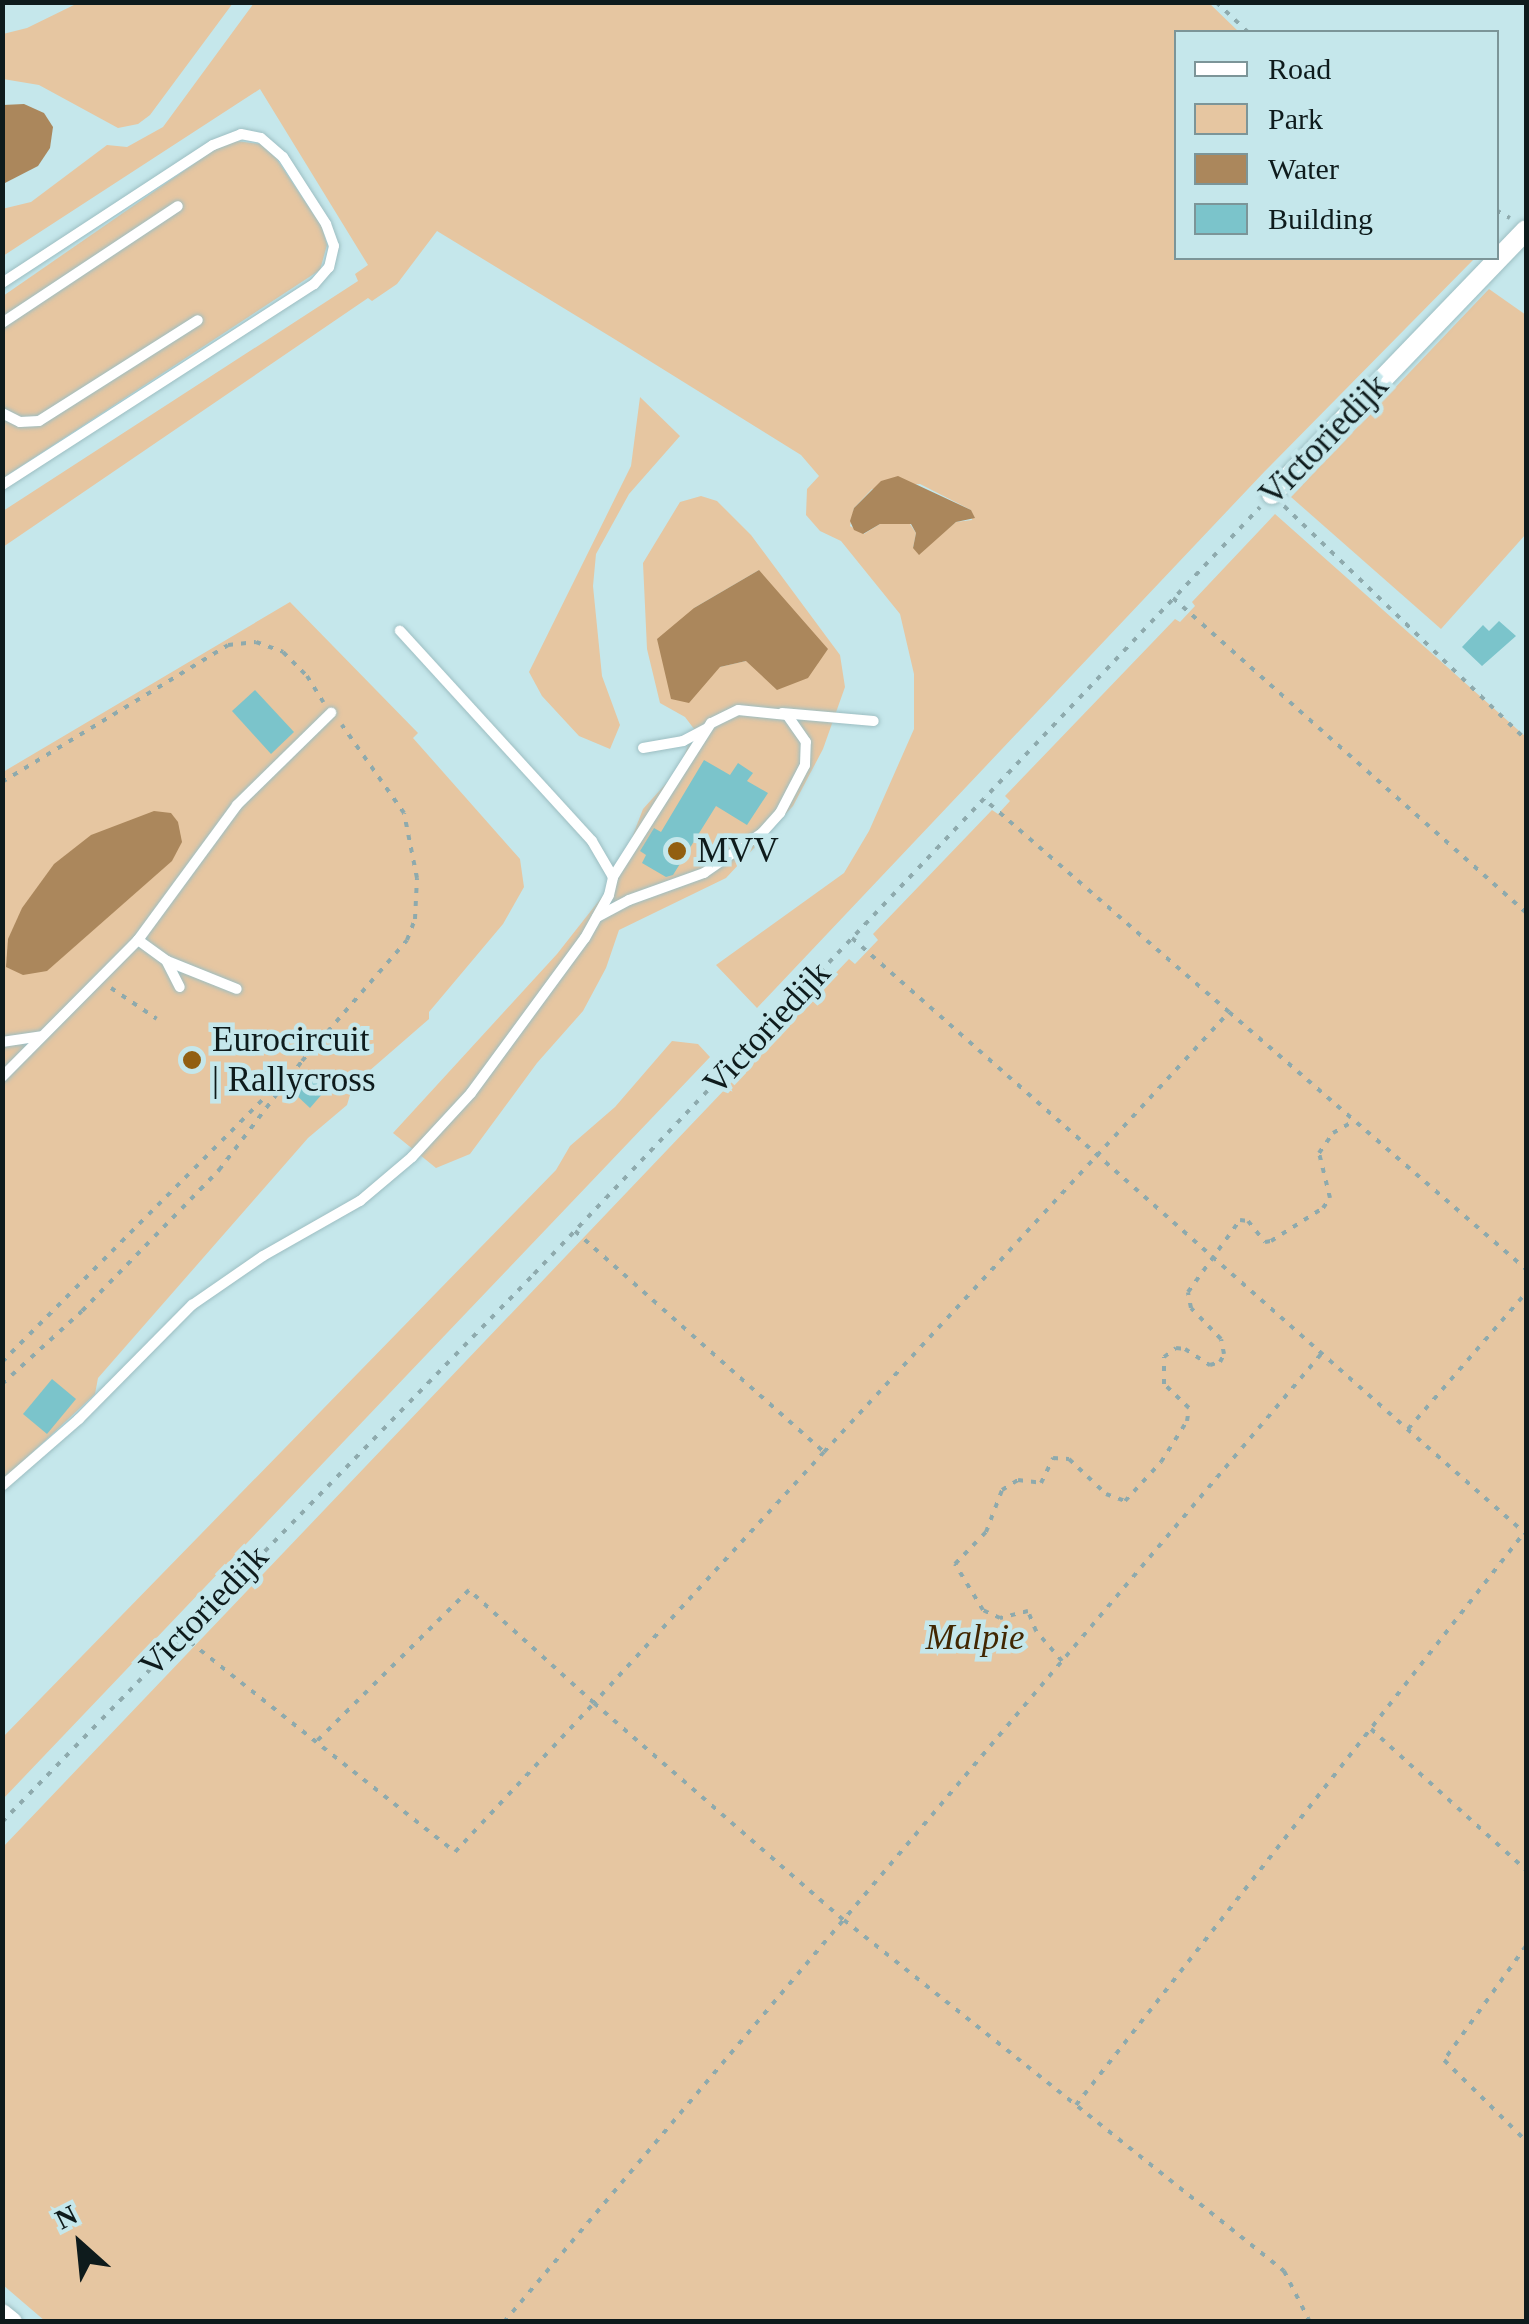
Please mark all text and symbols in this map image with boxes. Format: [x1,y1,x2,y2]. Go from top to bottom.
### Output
legend [1174,30,1499,260]
text: Road [1268,52,1331,85]
text: Park [1268,102,1323,135]
text: Water [1268,152,1339,185]
text: Building [1268,202,1373,235]
street label: Victoriedijk [1251,365,1397,515]
place label: MVV [697,830,779,872]
marker: MVV [666,840,688,862]
street label: Victoriedijk [695,953,839,1103]
place label: Eurocircuit | Rallycross [212,1019,376,1101]
marker: Eurocircuit | Rallycross [181,1049,203,1071]
street label: Victoriedijk [131,1536,277,1686]
park label: Malpie [925,1617,1025,1659]
north arrow [30,2194,130,2294]
text: N [50,2198,82,2235]

